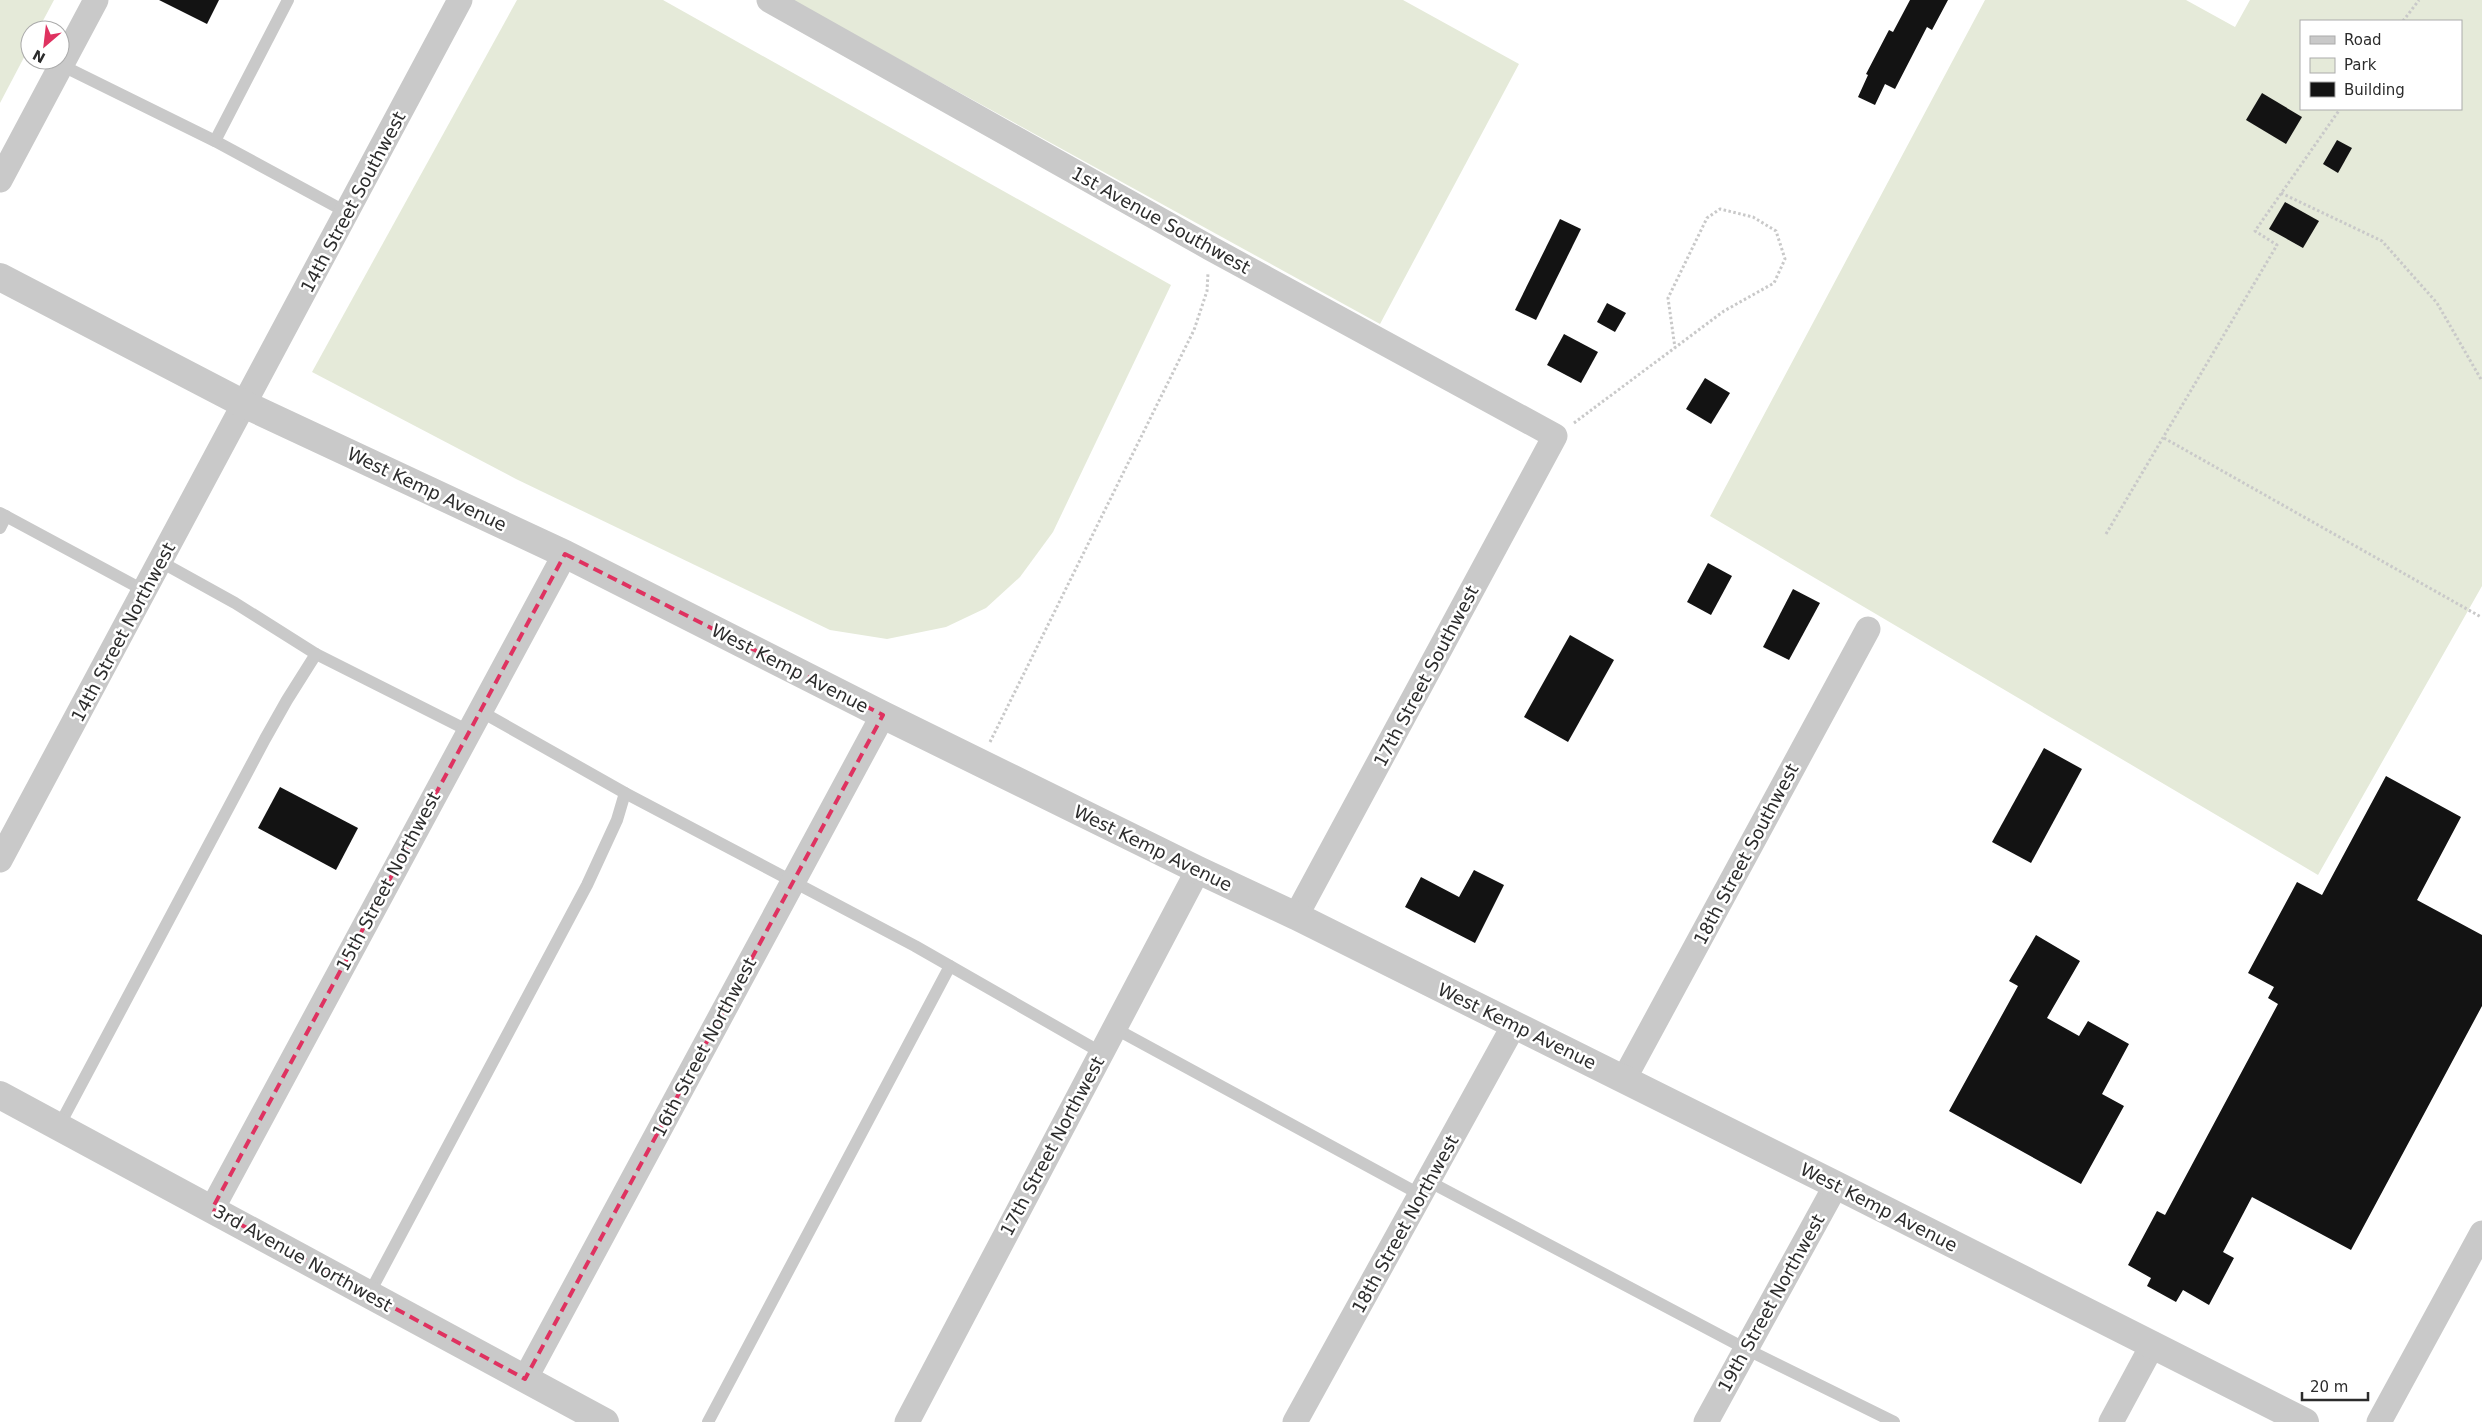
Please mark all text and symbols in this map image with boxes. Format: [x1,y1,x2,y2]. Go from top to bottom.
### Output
north arrow [20,20,70,70]
legend [2300,20,2462,110]
text: Road [2344,31,2382,49]
text: N [30,47,48,66]
text: Park [2344,56,2377,74]
text: Building [2344,81,2405,99]
street label: 14th Street Southwest [296,108,410,296]
street label: 1st Avenue Southwest [1068,162,1254,278]
street label: West Kemp Avenue [344,443,510,535]
street label: 14th Street Northwest [67,539,179,725]
street label: 17th Street Southwest [1369,582,1483,770]
street label: West Kemp Avenue [708,619,872,717]
street label: 18th Street Southwest [1689,760,1803,948]
street label: 15th Street Northwest [332,788,444,974]
street label: West Kemp Avenue [1070,801,1236,895]
street label: 16th Street Northwest [648,954,760,1140]
street label: West Kemp Avenue [1434,979,1600,1073]
street label: 17th Street Northwest [996,1053,1108,1239]
street label: 18th Street Northwest [1347,1131,1463,1317]
street label: West Kemp Avenue [1797,1158,1961,1256]
street label: 3rd Avenue Northwest [210,1200,396,1316]
street label: 19th Street Northwest [1713,1210,1829,1396]
scale bar [2302,1370,2368,1402]
text: 20 m [2310,1378,2348,1396]

